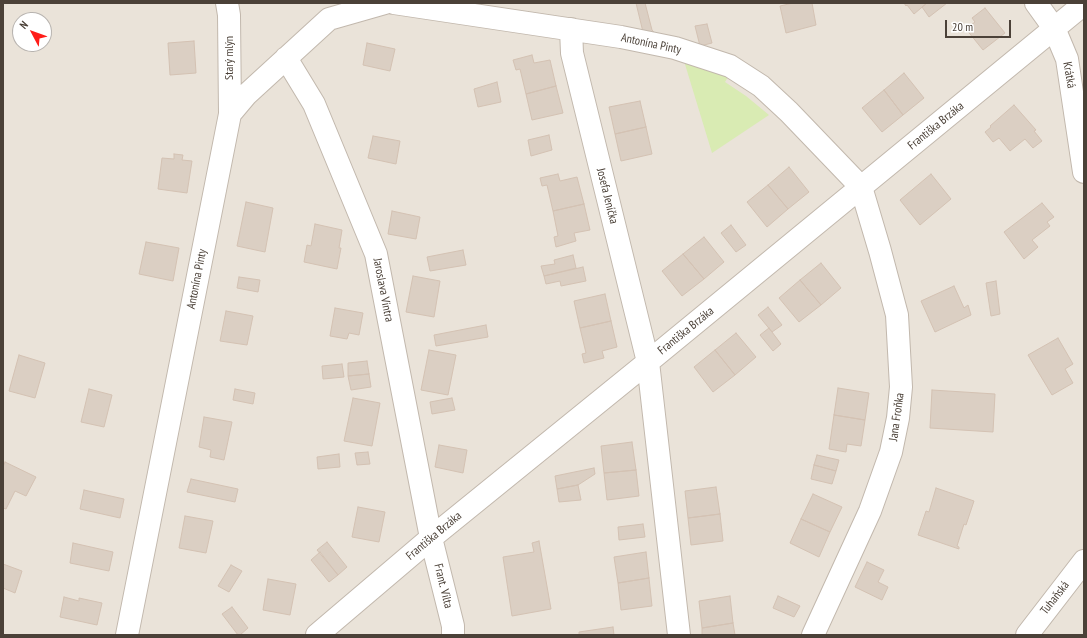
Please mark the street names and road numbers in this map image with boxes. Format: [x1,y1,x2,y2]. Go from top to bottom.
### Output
street label: Antonína Pinty [620,31,682,57]
street label: Starý mlýn [223,36,237,80]
street label: Krátká [1060,61,1078,89]
street label: Františka Brzáka [905,99,967,153]
street label: Josefa Jeníčka [593,167,621,225]
street label: Antonína Pinty [184,248,210,310]
street label: Jaroslava Vintra [370,257,396,323]
street label: Františka Brzáka [655,304,717,358]
street label: Jana Froňka [886,392,908,442]
street label: Františka Brzáka [403,509,465,563]
street label: Frant. Vilta [431,562,455,610]
street label: Tuhaňská [1038,578,1072,618]

